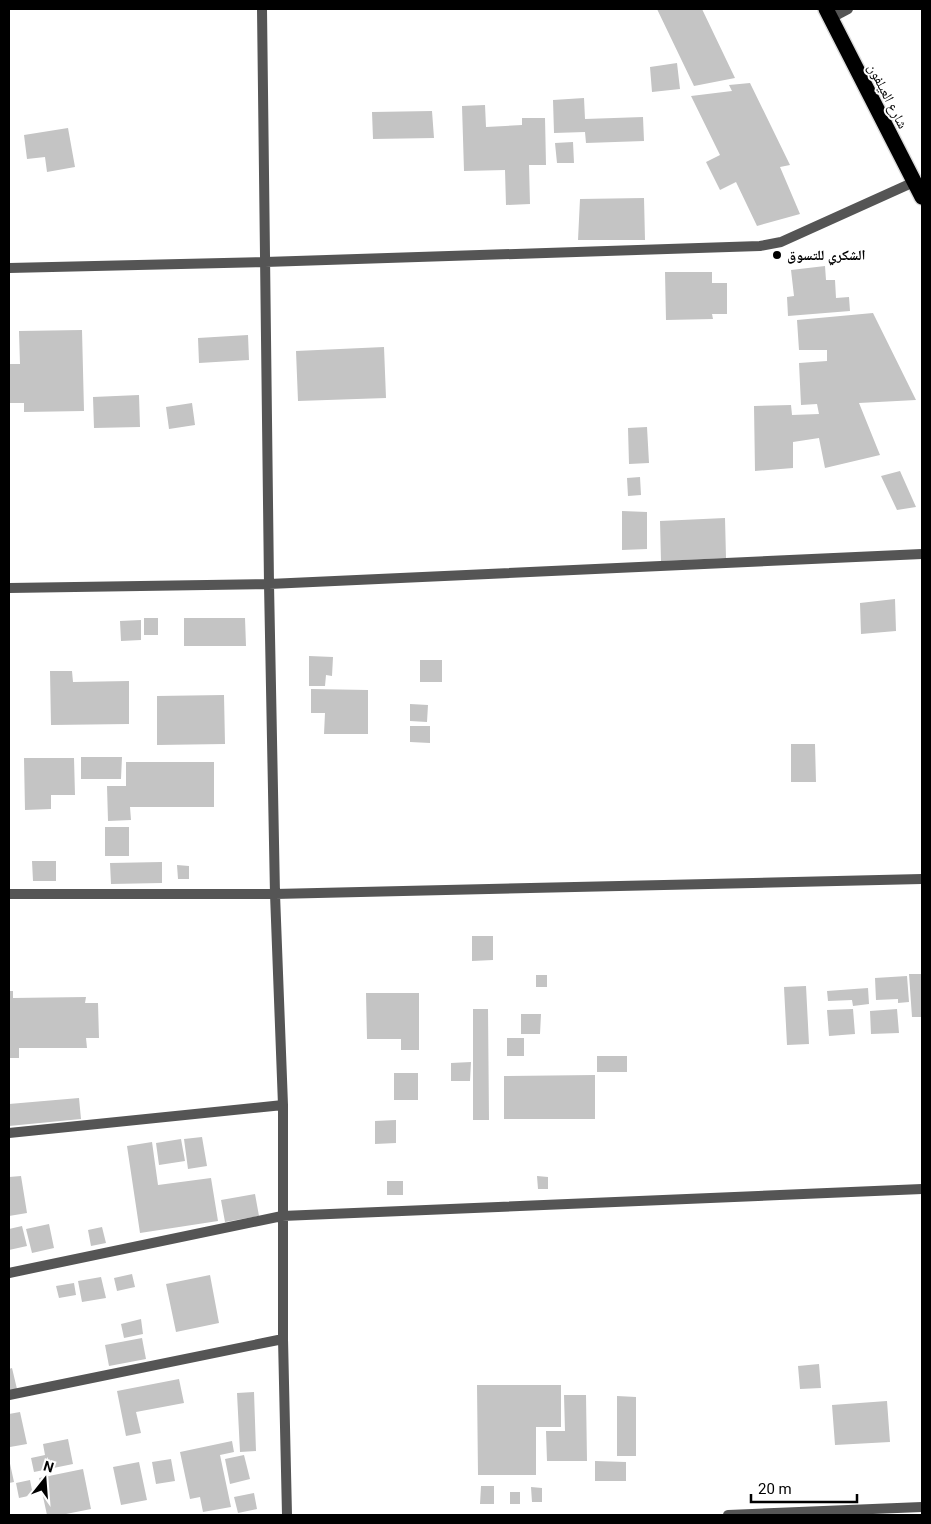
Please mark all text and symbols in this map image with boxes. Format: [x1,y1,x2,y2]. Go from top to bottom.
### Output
street label: شارع العيلفون [863,61,911,132]
place label: الشكري للتسوق [787,247,865,266]
marker: الشكري للتسوق [771,249,783,261]
north arrow [20,1454,70,1504]
text: N [42,1457,56,1476]
scale bar [751,1472,857,1504]
text: 20 m [758,1480,792,1498]

